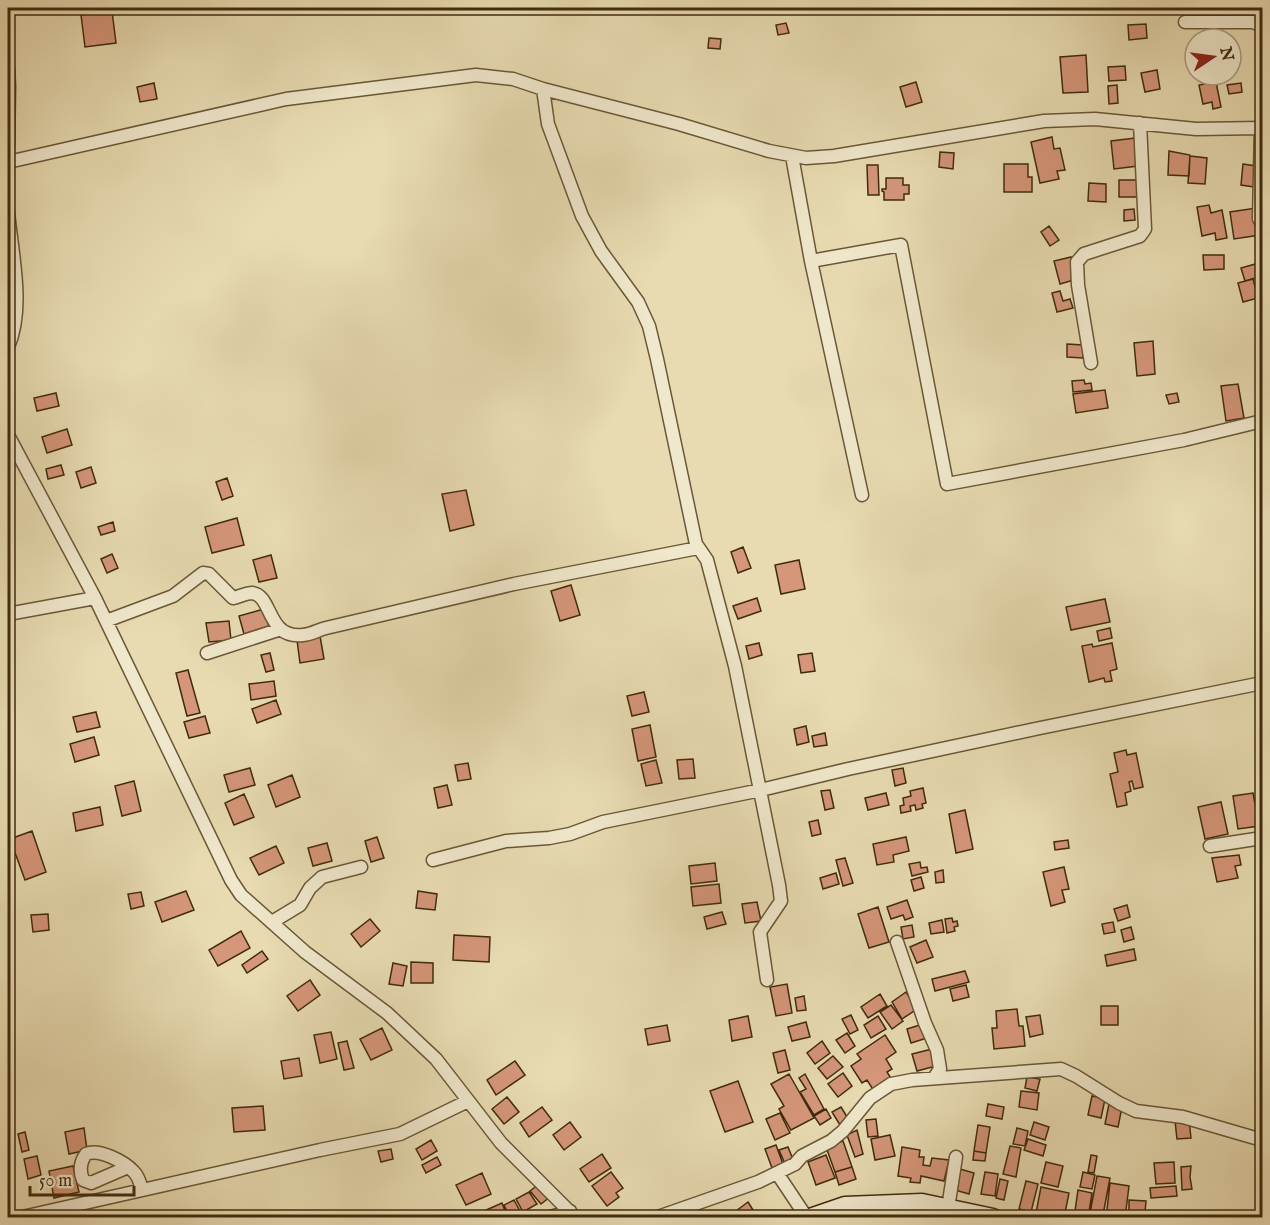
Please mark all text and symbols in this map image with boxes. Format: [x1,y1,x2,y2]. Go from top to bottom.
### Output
north arrow [1183,27,1243,87]
text: N [1214,44,1237,63]
scale bar [30,1159,134,1197]
text: 50 m [39,1170,72,1193]

